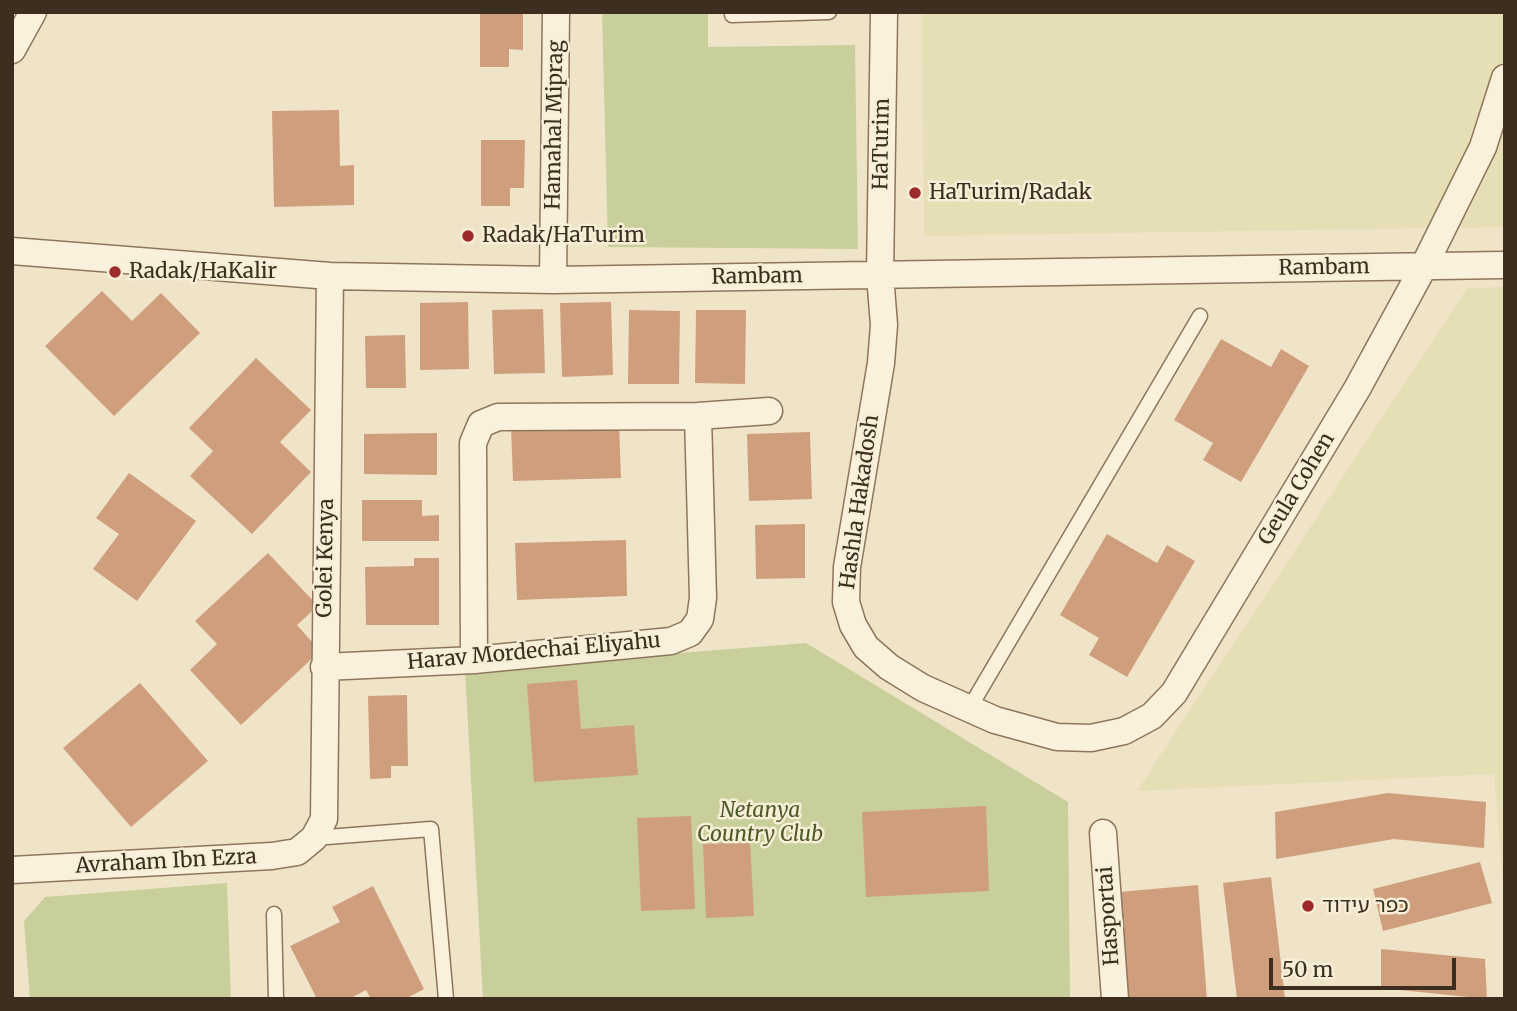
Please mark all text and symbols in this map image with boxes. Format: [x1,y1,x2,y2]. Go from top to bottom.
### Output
street label: Hamahal Miprag [541,40,569,210]
street label: HaTurim [869,98,895,190]
place label: HaTurim/Radak [929,180,1092,206]
marker: HaTurim/Radak [907,185,923,201]
place label: Radak/HaTurim [482,223,645,249]
marker: Radak/HaTurim [460,228,476,244]
street label: Rambam [1278,255,1370,281]
place label: Radak/HaKalir [129,259,277,285]
marker: Radak/HaKalir [107,264,123,280]
street label: Rambam [711,264,803,290]
street label: Hashla Hakadosh [835,413,885,591]
street label: Geula Cohen [1254,428,1340,550]
street label: Golei Kenya [312,498,340,618]
street label: Harav Mordechai Eliyahu [406,628,662,676]
park label: Netanya Country Club [697,798,823,848]
street label: Avraham Ibn Ezra [75,845,257,879]
street label: Hasportai [1093,865,1125,967]
place label: כפר עידוד [1322,893,1409,919]
marker: כפר עידוד [1300,898,1316,914]
scale bar [1272,944,1459,988]
text: 50 m [1282,956,1333,983]

